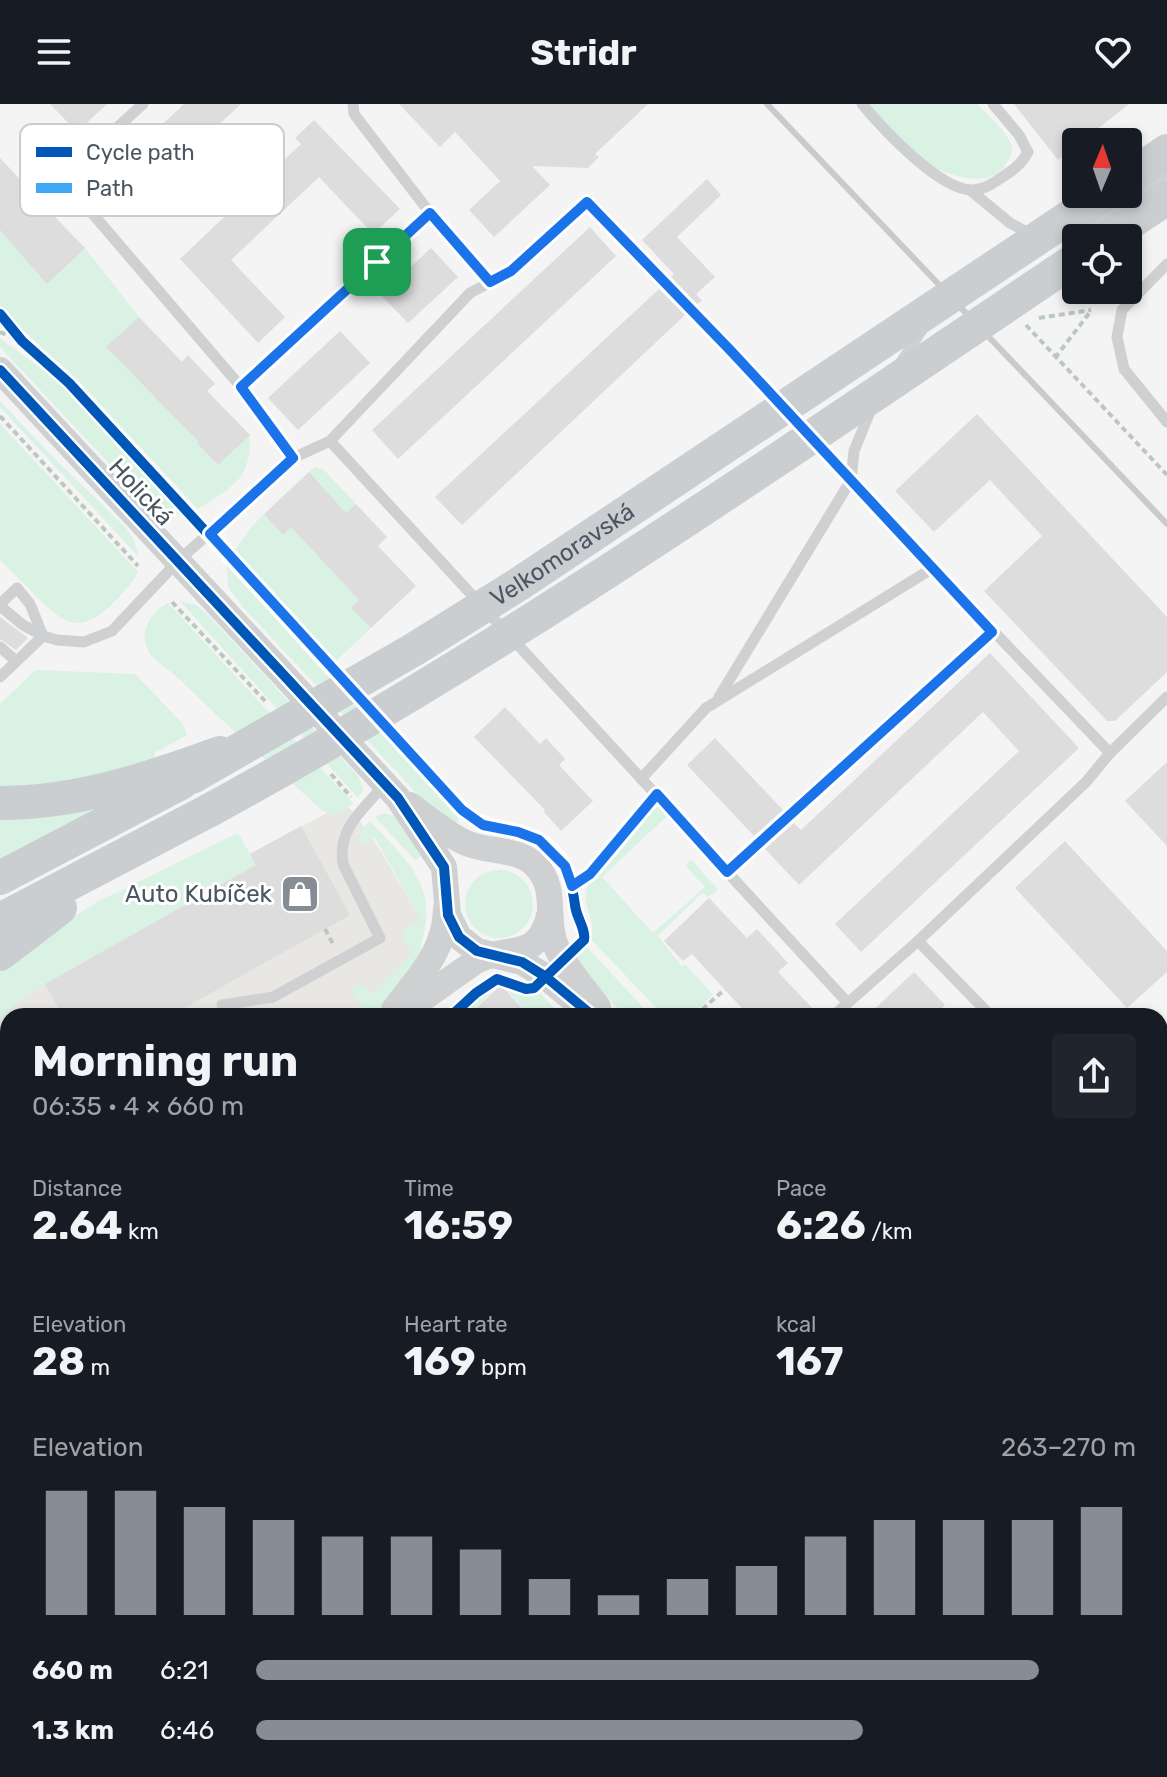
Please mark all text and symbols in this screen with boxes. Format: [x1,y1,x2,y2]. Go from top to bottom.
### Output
icon: menu [32,30,76,74]
icon: heart [1091,30,1135,74]
text: Stridr [530,31,637,74]
legend [20,124,284,216]
north arrow [1062,128,1142,208]
map controls [1062,128,1142,304]
text: Cycle path [86,139,195,166]
text: Path [86,175,134,202]
button: locate [1062,224,1142,304]
pin [343,228,411,296]
icon: arrive [355,240,399,284]
street label: Holická [103,453,179,531]
street label: Velkomoravská [485,497,640,612]
shop icon: Auto Kubíček [279,873,321,915]
place label: Auto Kubíček [125,880,273,908]
button: share [1052,1034,1136,1118]
text: Morning run [32,1035,298,1087]
text: 06:35 · 4 × 660 m [32,1091,244,1122]
text: Distance [32,1175,122,1202]
text: Time [404,1175,454,1202]
text: Pace [776,1175,827,1202]
text: 2.64 [32,1202,123,1249]
text: 16:59 [404,1202,513,1249]
text: 6:26 [776,1202,866,1249]
text: km [123,1218,159,1245]
text: /km [866,1218,913,1245]
text: Elevation [32,1311,126,1338]
text: Heart rate [404,1311,508,1338]
text: kcal [776,1311,816,1338]
text: 28 [32,1338,85,1385]
text: 169 [404,1338,476,1385]
text: 167 [776,1338,844,1385]
text: m [85,1354,110,1381]
text: bpm [476,1354,527,1381]
text: Elevation [32,1432,143,1463]
text: 263–270 m [1001,1432,1136,1463]
text: 660 m [32,1655,113,1686]
text: 6:21 [160,1655,209,1686]
text: 1.3 km [32,1715,114,1746]
text: 6:46 [160,1715,214,1746]

